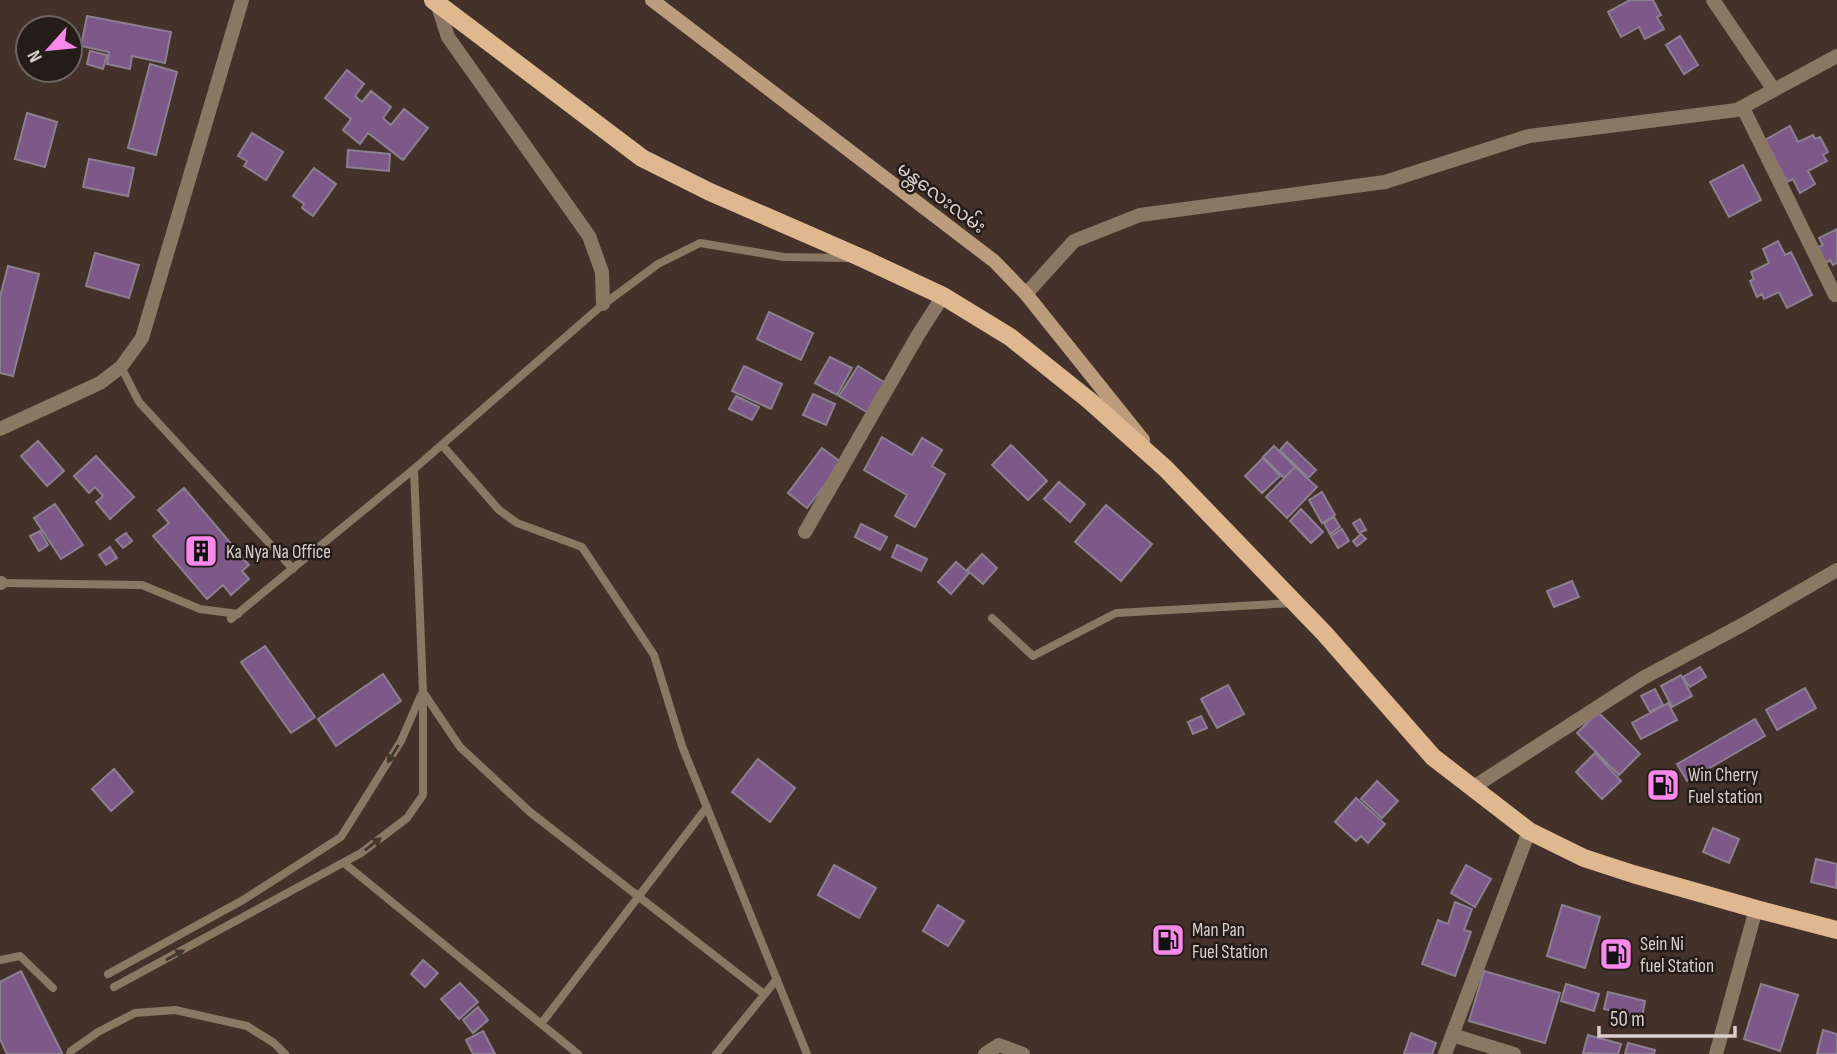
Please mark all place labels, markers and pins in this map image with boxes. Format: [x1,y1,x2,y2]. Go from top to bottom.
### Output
building icon: Ka Nya Na Office [182,532,220,570]
place label: Ka Nya Na Office [226,541,331,564]
place label: Win Cherry Fuel station [1688,764,1763,809]
fuel station icon: Win Cherry Fuel station [1644,766,1682,804]
place label: Man Pan Fuel Station [1192,919,1268,964]
fuel station icon: Man Pan Fuel Station [1149,921,1187,959]
place label: Sein Ni fuel Station [1640,933,1714,978]
fuel station icon: Sein Ni fuel Station [1597,935,1635,973]

